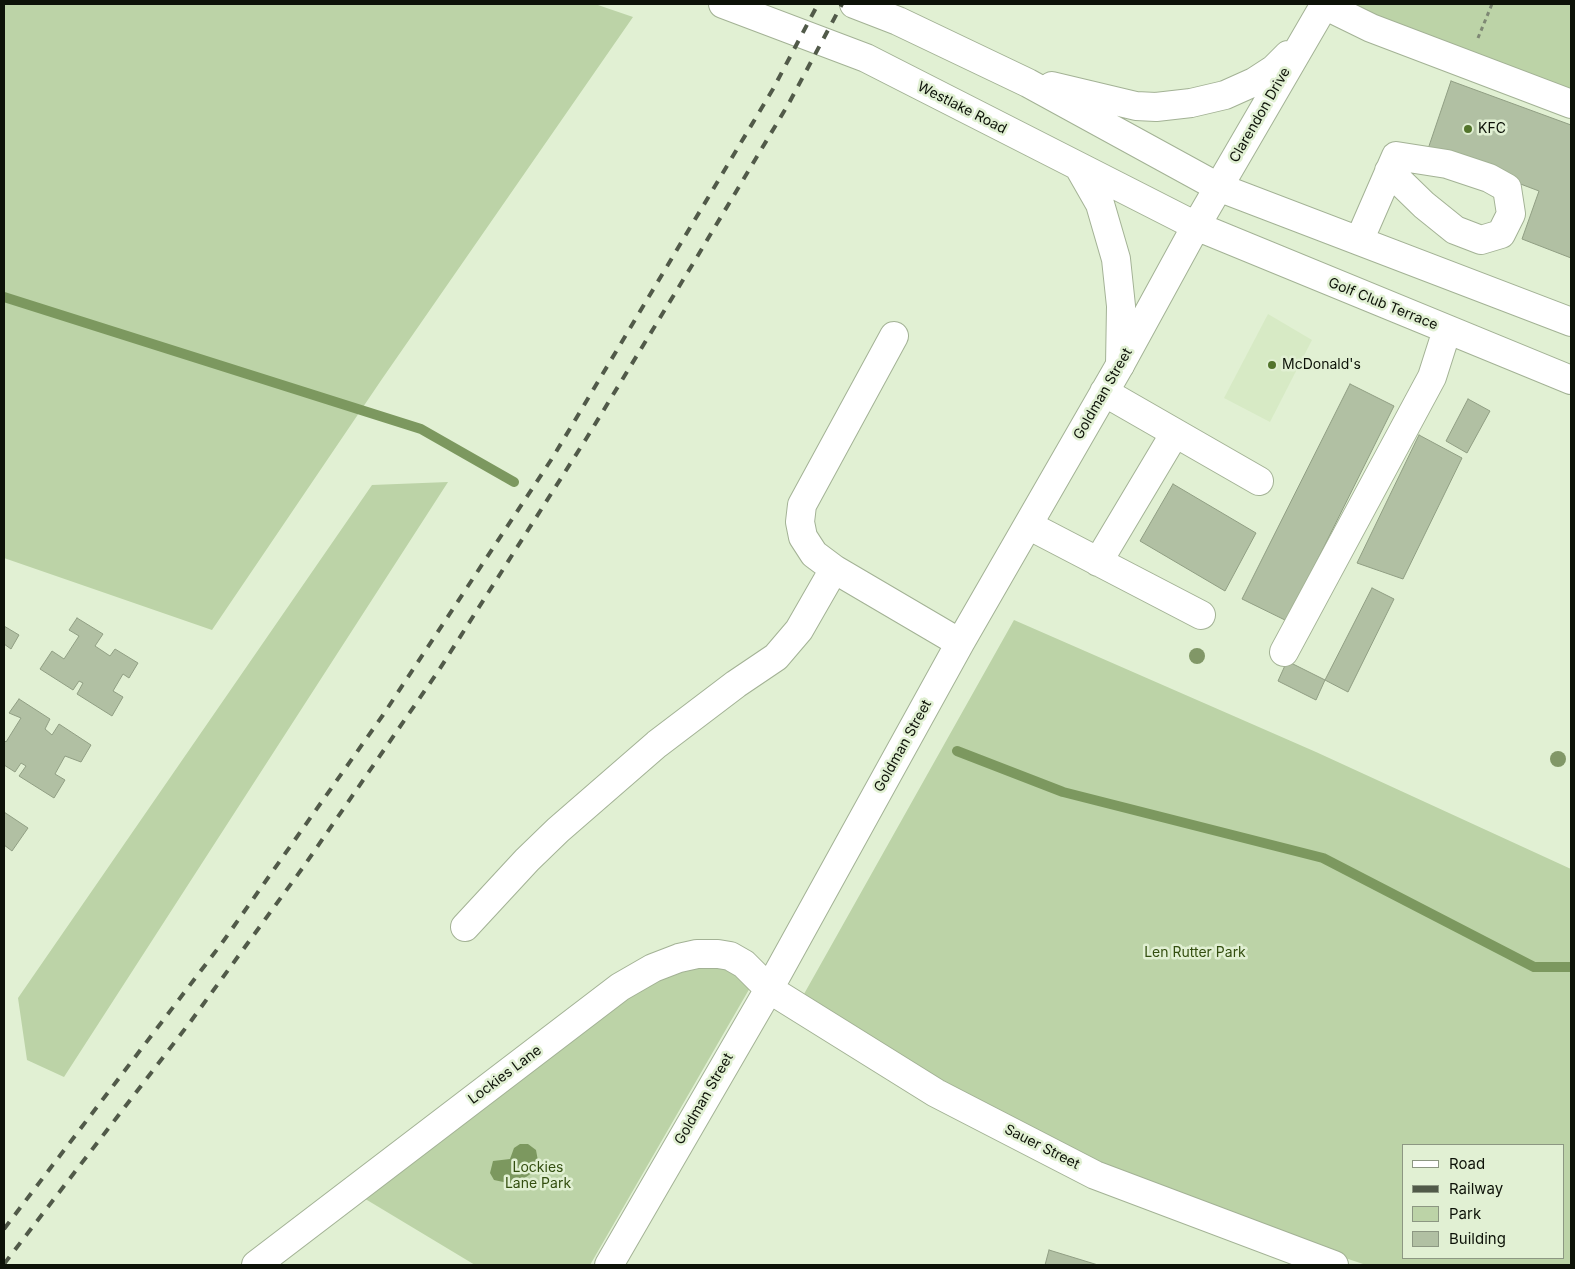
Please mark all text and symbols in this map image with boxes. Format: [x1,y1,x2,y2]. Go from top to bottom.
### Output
street label: Clarendon Drive [1226,65,1294,165]
street label: Westlake Road [915,78,1009,138]
place label: KFC [1478,121,1506,137]
marker: KFC [1462,123,1474,135]
street label: Golf Club Terrace [1326,274,1440,334]
street label: Goldman Street [1070,345,1136,443]
place label: McDonald's [1282,357,1361,373]
marker: McDonald's [1266,359,1278,371]
street label: Goldman Street [871,697,935,795]
park label: Len Rutter Park [1144,945,1246,961]
street label: Lockies Lane [465,1042,545,1108]
street label: Goldman Street [671,1050,737,1148]
street label: Sauer Street [1002,1121,1082,1173]
legend [1402,1144,1565,1259]
text: Road [1449,1154,1485,1173]
park label: Lockies Lane Park [505,1160,571,1192]
text: Railway [1449,1179,1503,1198]
text: Park [1449,1204,1481,1223]
text: Building [1449,1229,1506,1248]

